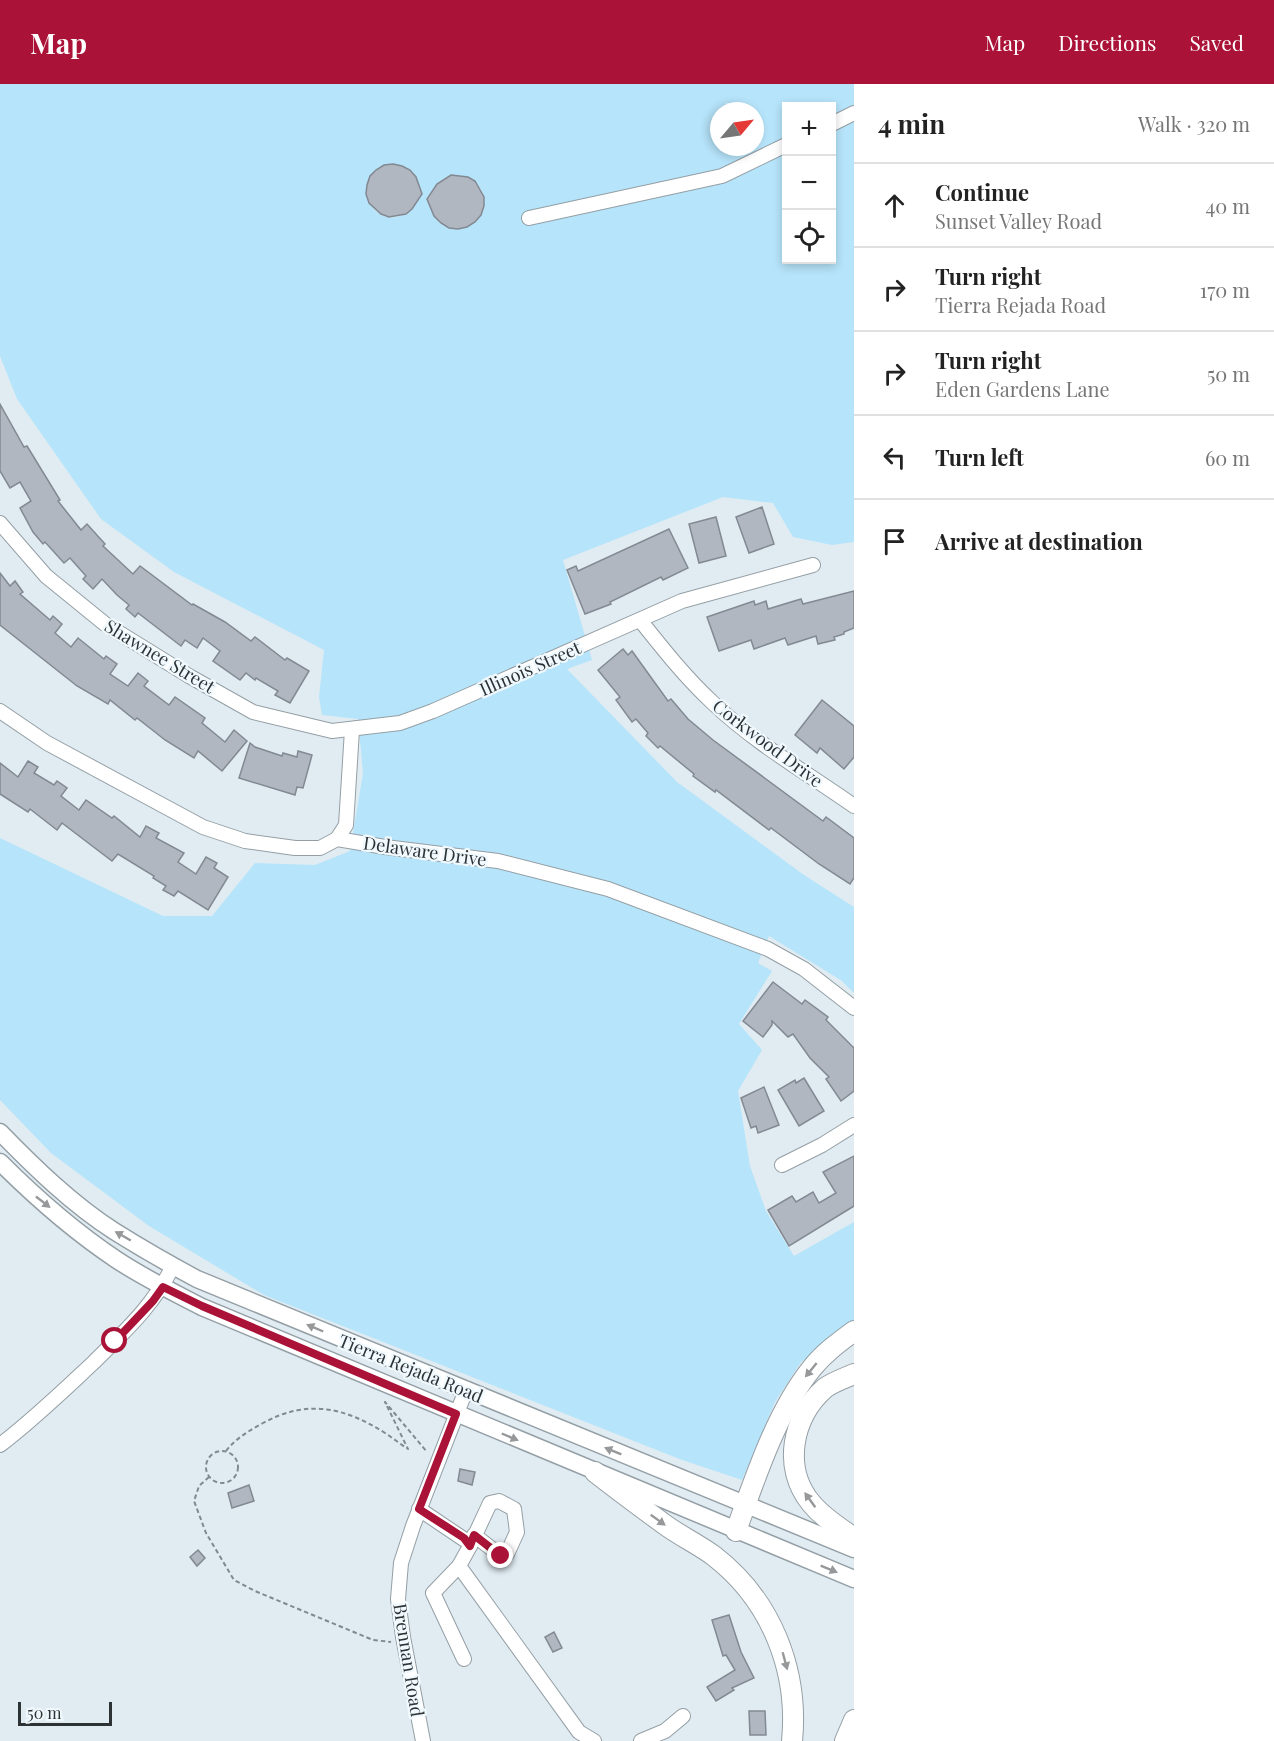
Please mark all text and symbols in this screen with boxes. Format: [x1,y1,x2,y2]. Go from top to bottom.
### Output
text: Map [30,24,87,61]
text: Map [984,28,1025,56]
text: Directions [1058,28,1156,56]
text: Saved [1189,28,1244,56]
north arrow [710,102,764,156]
map controls [782,102,836,264]
button: + [782,102,836,156]
text: 4 min [878,106,945,141]
text: Walk · 320 m [1138,110,1250,137]
button: − [782,156,836,210]
text: Continue [935,177,1029,207]
icon: ahead [878,189,911,222]
text: 40 m [1205,192,1250,219]
text: Sunset Valley Road [935,207,1102,234]
button: locate [782,210,836,264]
text: Turn right [935,261,1041,291]
icon: right [878,273,911,306]
text: 170 m [1200,276,1250,303]
text: Tierra Rejada Road [935,291,1106,318]
text: Turn right [935,345,1041,375]
icon: right [878,357,911,390]
text: 50 m [1207,360,1250,387]
text: Eden Gardens Lane [935,375,1110,402]
icon: left [878,441,911,474]
text: Turn left [935,442,1024,472]
text: 60 m [1205,444,1250,471]
icon: arrive [878,525,911,558]
text: Arrive at destination [935,526,1143,556]
street label: Shawnee Street [100,614,220,699]
street label: Illinois Street [476,635,585,701]
street label: Corkwood Drive [708,694,828,792]
street label: Delaware Drive [362,830,488,872]
one-way arrow [35,1196,51,1209]
one-way arrow [115,1231,131,1242]
one-way arrow [305,1323,323,1333]
route start [101,1327,127,1353]
street label: Tierra Rejada Road [335,1328,487,1408]
one-way arrow [804,1362,817,1378]
one-way arrow [502,1432,520,1442]
one-way arrow [604,1446,622,1456]
one-way arrow [804,1493,816,1509]
one-way arrow [650,1514,666,1526]
route end [487,1542,513,1568]
one-way arrow [820,1565,838,1574]
street label: Brennan Road [388,1602,430,1719]
one-way arrow [781,1652,790,1670]
scale bar [18,1699,112,1726]
text: 50 m [27,1702,61,1723]

